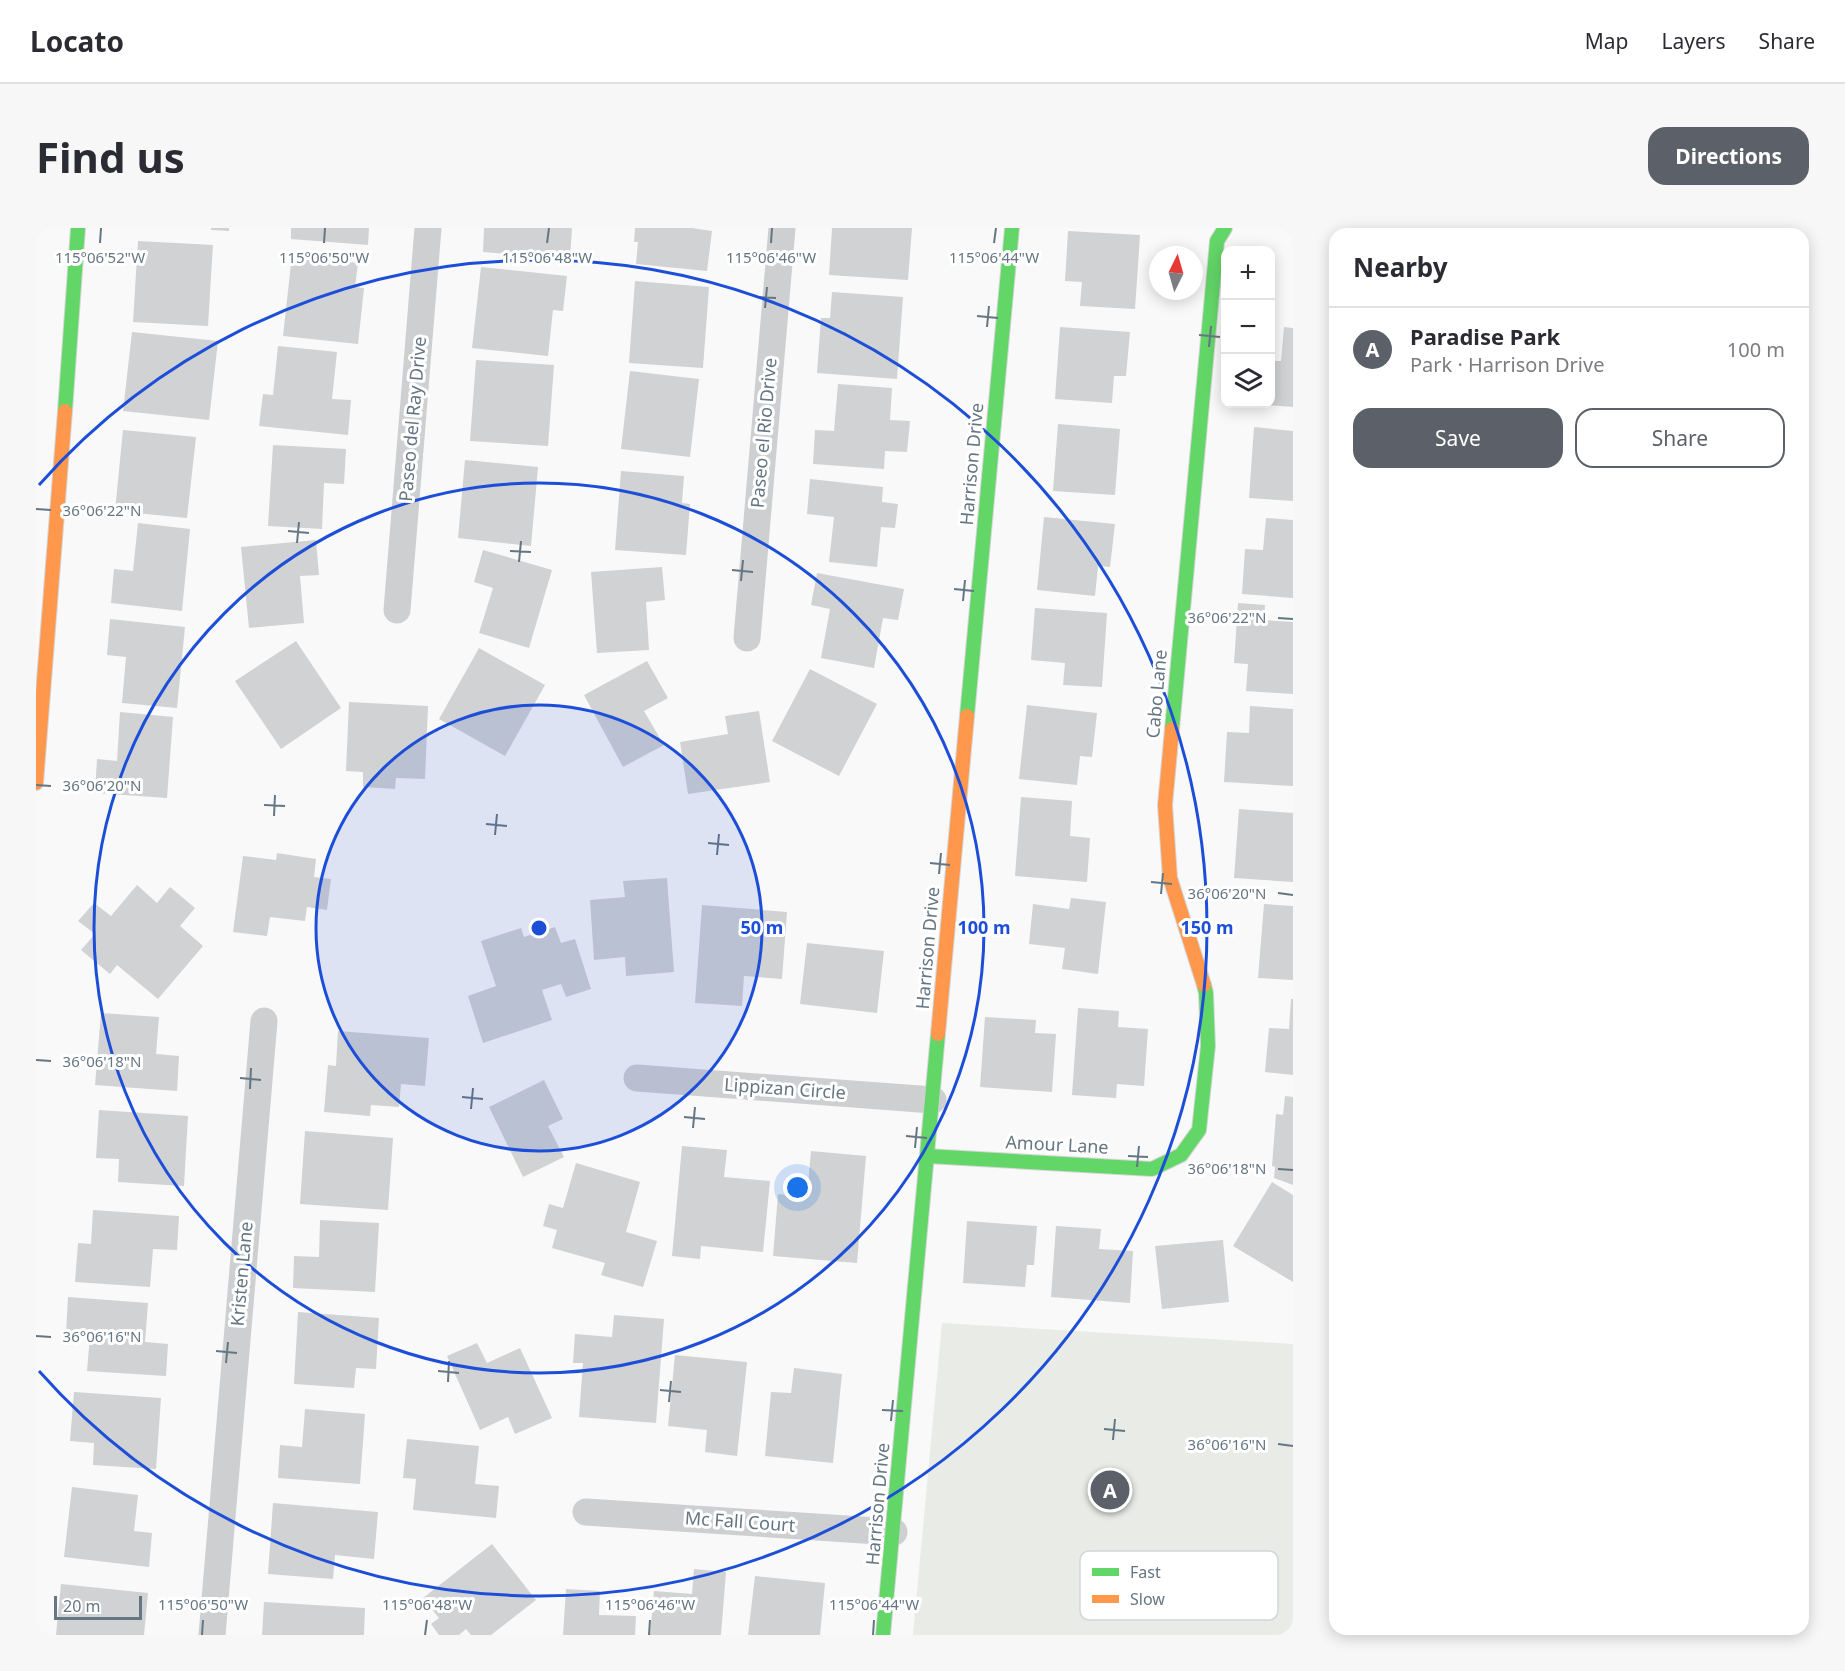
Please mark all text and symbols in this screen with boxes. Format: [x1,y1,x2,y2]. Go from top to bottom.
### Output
text: Locato [30,22,124,60]
text: Map [1585,27,1629,55]
text: Layers [1662,27,1726,55]
text: Share [1759,27,1815,55]
button: Directions [1648,127,1809,185]
text: Find us [36,128,185,185]
north arrow [1149,246,1203,300]
map controls [1221,246,1275,408]
button: + [1221,246,1275,300]
text: 115°06'52"W [55,247,145,267]
text: 115°06'50"W [279,247,369,267]
text: 115°06'48"W [502,247,592,267]
text: 115°06'46"W [726,247,816,267]
text: 115°06'44"W [949,247,1039,267]
text: Nearby [1353,249,1448,285]
button: − [1221,300,1275,354]
text: Paradise Park [1410,321,1560,351]
street label: Paseo del Ray Drive [393,335,431,502]
text: A [1366,336,1379,363]
text: 100 m [1727,336,1785,363]
text: Park · Harrison Drive [1410,351,1604,378]
button: layers [1221,354,1275,408]
street label: Paseo el Rio Drive [744,357,782,509]
street label: Harrison Drive [954,402,988,526]
button: Save [1353,408,1563,468]
button: Share [1575,408,1785,468]
text: 36°06'22"N [63,500,141,520]
text: 36°06'22"N [1188,607,1266,627]
street label: Cabo Lane [1140,649,1172,739]
text: 36°06'20"N [63,775,141,795]
text: 36°06'20"N [1188,883,1266,903]
street label: Harrison Drive [910,886,944,1010]
text: 50 m [741,915,783,939]
text: 100 m [957,915,1011,939]
text: 150 m [1180,915,1234,939]
centre of rings [529,918,549,938]
text: 36°06'18"N [63,1051,141,1071]
street label: Lippizan Circle [723,1072,847,1104]
street label: Amour Lane [1005,1129,1109,1159]
text: 36°06'18"N [1188,1158,1266,1178]
your location [783,1173,812,1202]
street label: Kristen Lane [224,1221,258,1327]
text: 36°06'16"N [63,1326,141,1346]
text: 36°06'16"N [1188,1434,1266,1454]
street label: Harrison Drive [860,1442,894,1566]
pin: A [1090,1468,1130,1512]
street label: Mc Fall Court [684,1505,796,1537]
legend [1080,1551,1278,1620]
text: Fast [1130,1561,1161,1583]
text: Slow [1130,1588,1165,1610]
scale bar [54,1593,142,1620]
text: 115°06'50"W [158,1594,248,1614]
text: 115°06'48"W [382,1594,472,1614]
text: 115°06'46"W [605,1594,695,1614]
text: 115°06'44"W [829,1594,919,1614]
text: 20 m [63,1595,100,1617]

